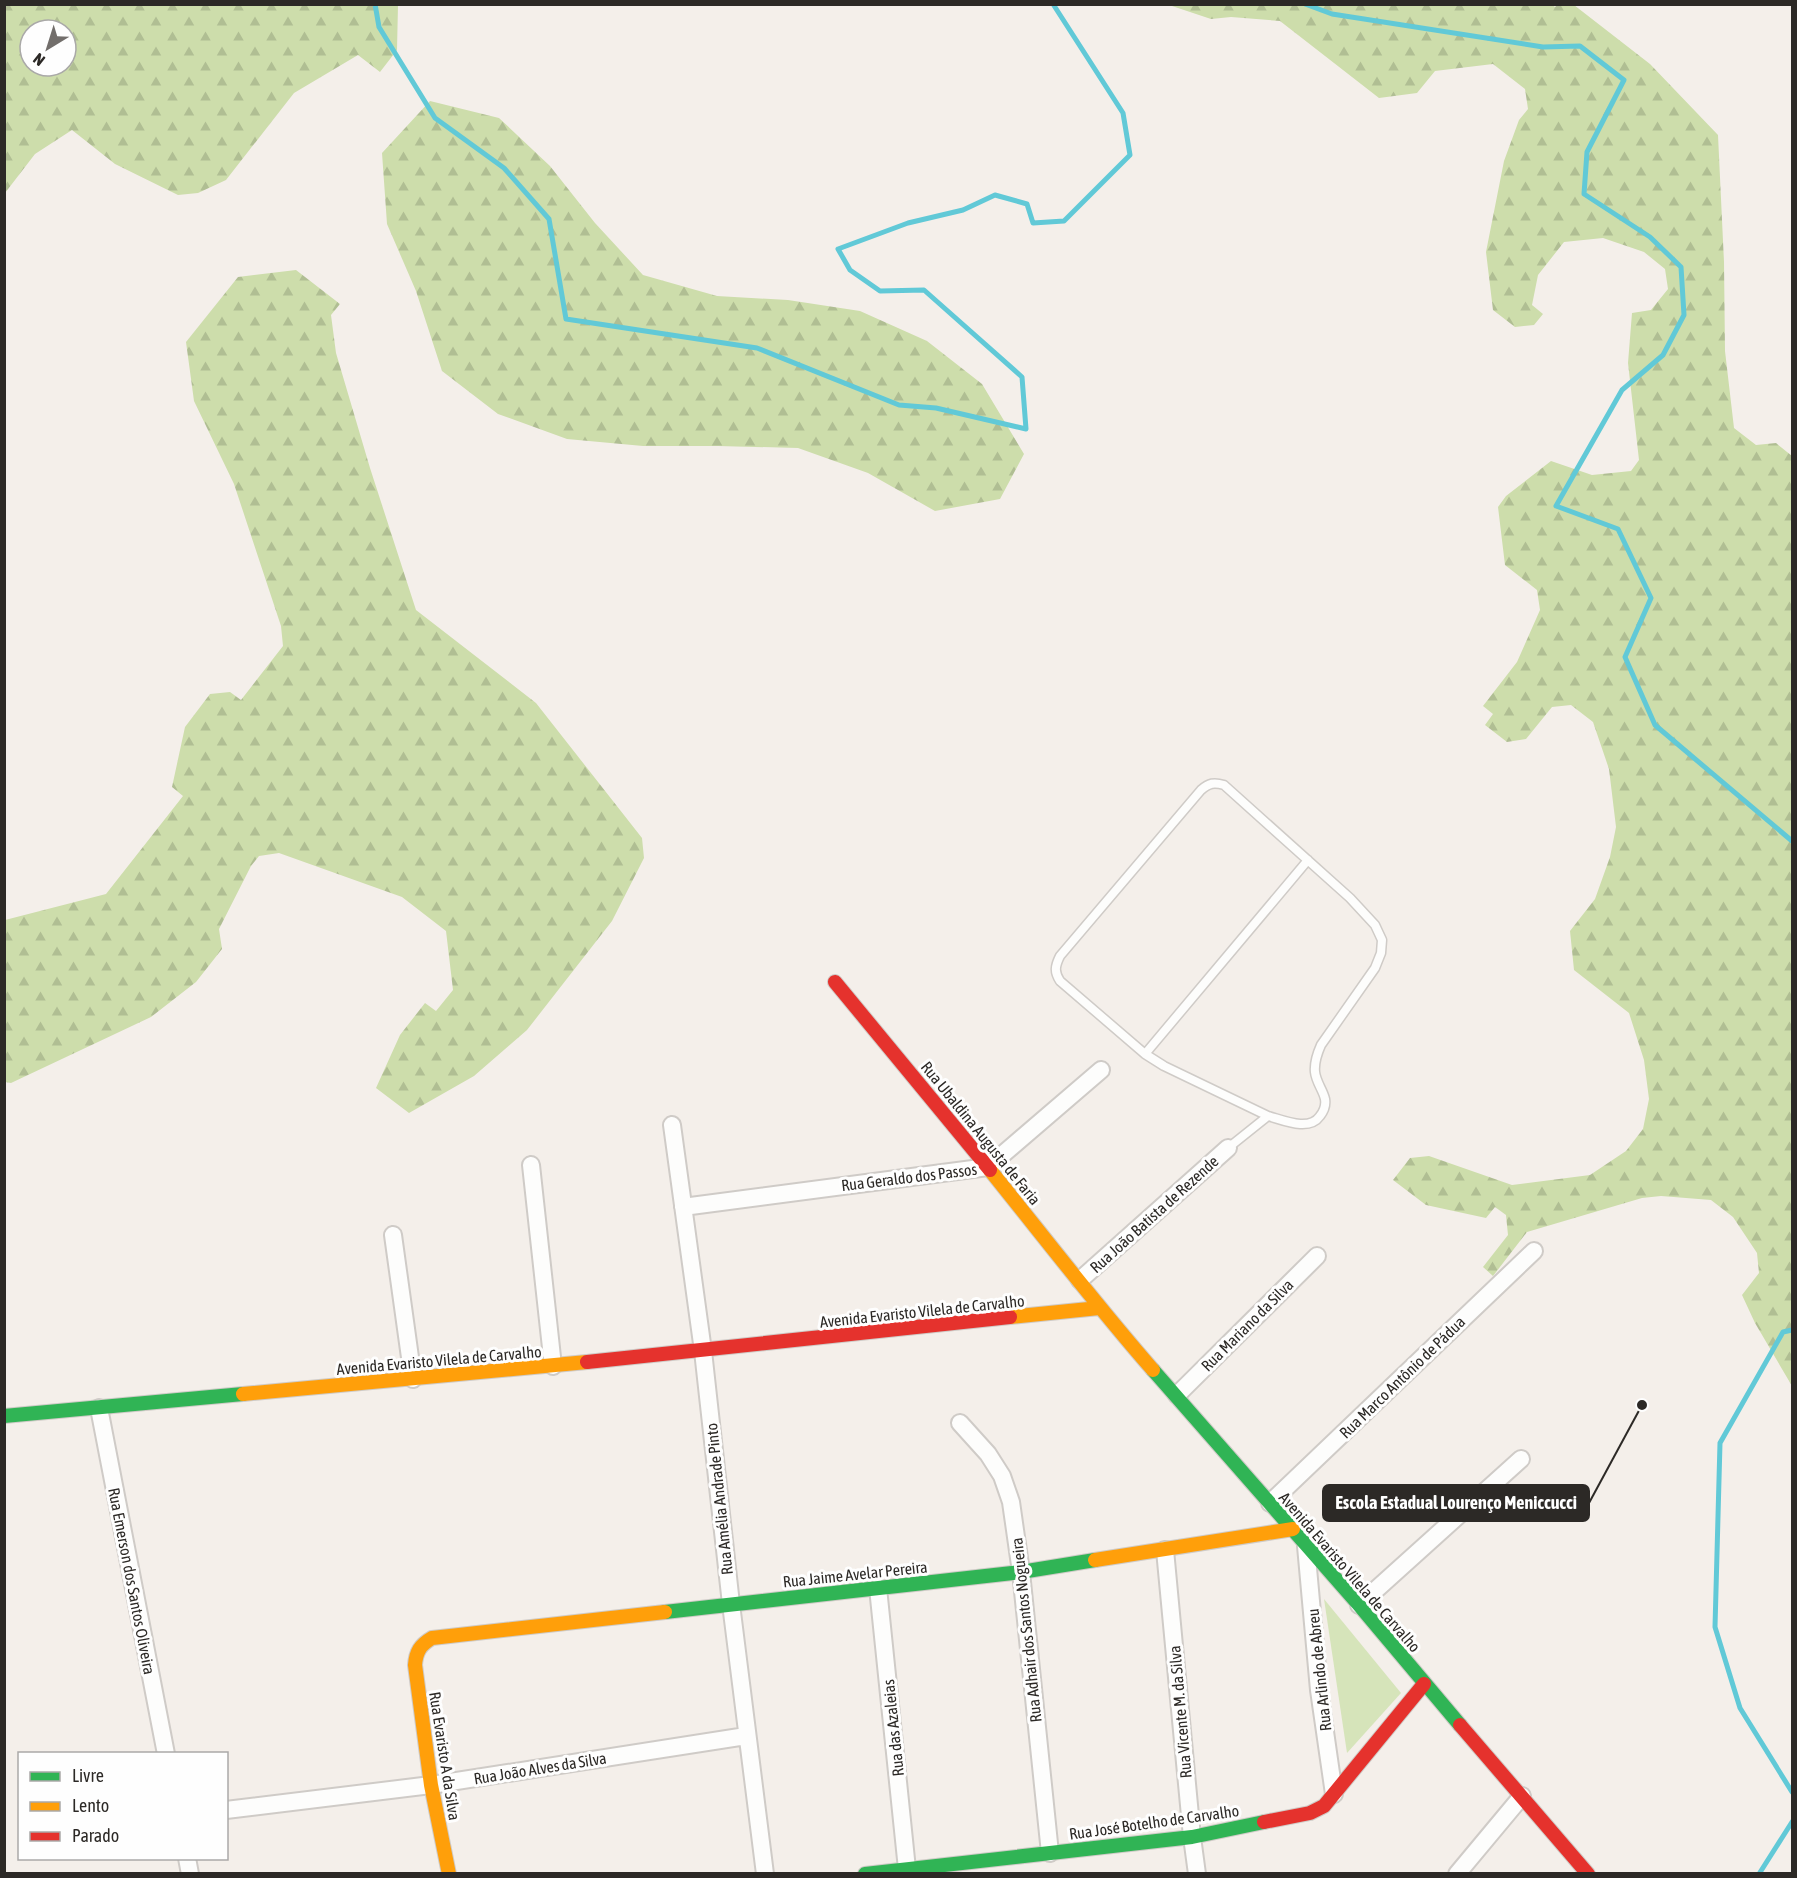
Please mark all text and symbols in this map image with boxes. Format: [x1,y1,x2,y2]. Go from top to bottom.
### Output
north arrow [18,18,78,78]
text: N [29,50,48,70]
street label: Rua Ubaldina Augusta de Faria [917,1058,1044,1209]
street label: Rua João Batista de Rezende [1086,1152,1222,1276]
street label: Rua Geraldo dos Passos [840,1160,978,1194]
street label: Rua Mariano da Silva [1197,1275,1297,1375]
street label: Avenida Evaristo Vilela de Carvalho [819,1291,1025,1331]
street label: Rua Marco Antônio de Pádua [1336,1312,1468,1442]
street label: Avenida Evaristo Vilela de Carvalho [336,1342,542,1378]
street label: Rua Amélia Andrade Pinto [702,1422,736,1576]
callout: Escola Estadual Lourenço Meniccucci [1323,1485,1589,1521]
street label: Rua Emerson dos Santos Oliveira [105,1486,159,1676]
street label: Avenida Evaristo Vilela de Carvalho [1276,1489,1424,1655]
text: Escola Estadual Lourenço Meniccucci [1335,1492,1577,1513]
street label: Rua Adhair dos Santos Nogueira [1007,1537,1046,1723]
street label: Rua Jaime Avelar Pereira [782,1557,928,1591]
street label: Rua Arlindo de Abreu [1304,1608,1334,1732]
street label: Rua Vicente M. da Silva [1165,1645,1195,1779]
street label: Rua das Azaleias [879,1678,907,1777]
street label: Rua Evaristo A da Silva [426,1690,464,1822]
street label: Rua João Alves da Silva [472,1749,608,1787]
legend [18,1752,228,1860]
text: Livre [72,1765,104,1786]
text: Lento [72,1795,109,1816]
street label: Rua José Botelho de Carvalho [1068,1801,1240,1843]
text: Parado [72,1825,119,1846]

